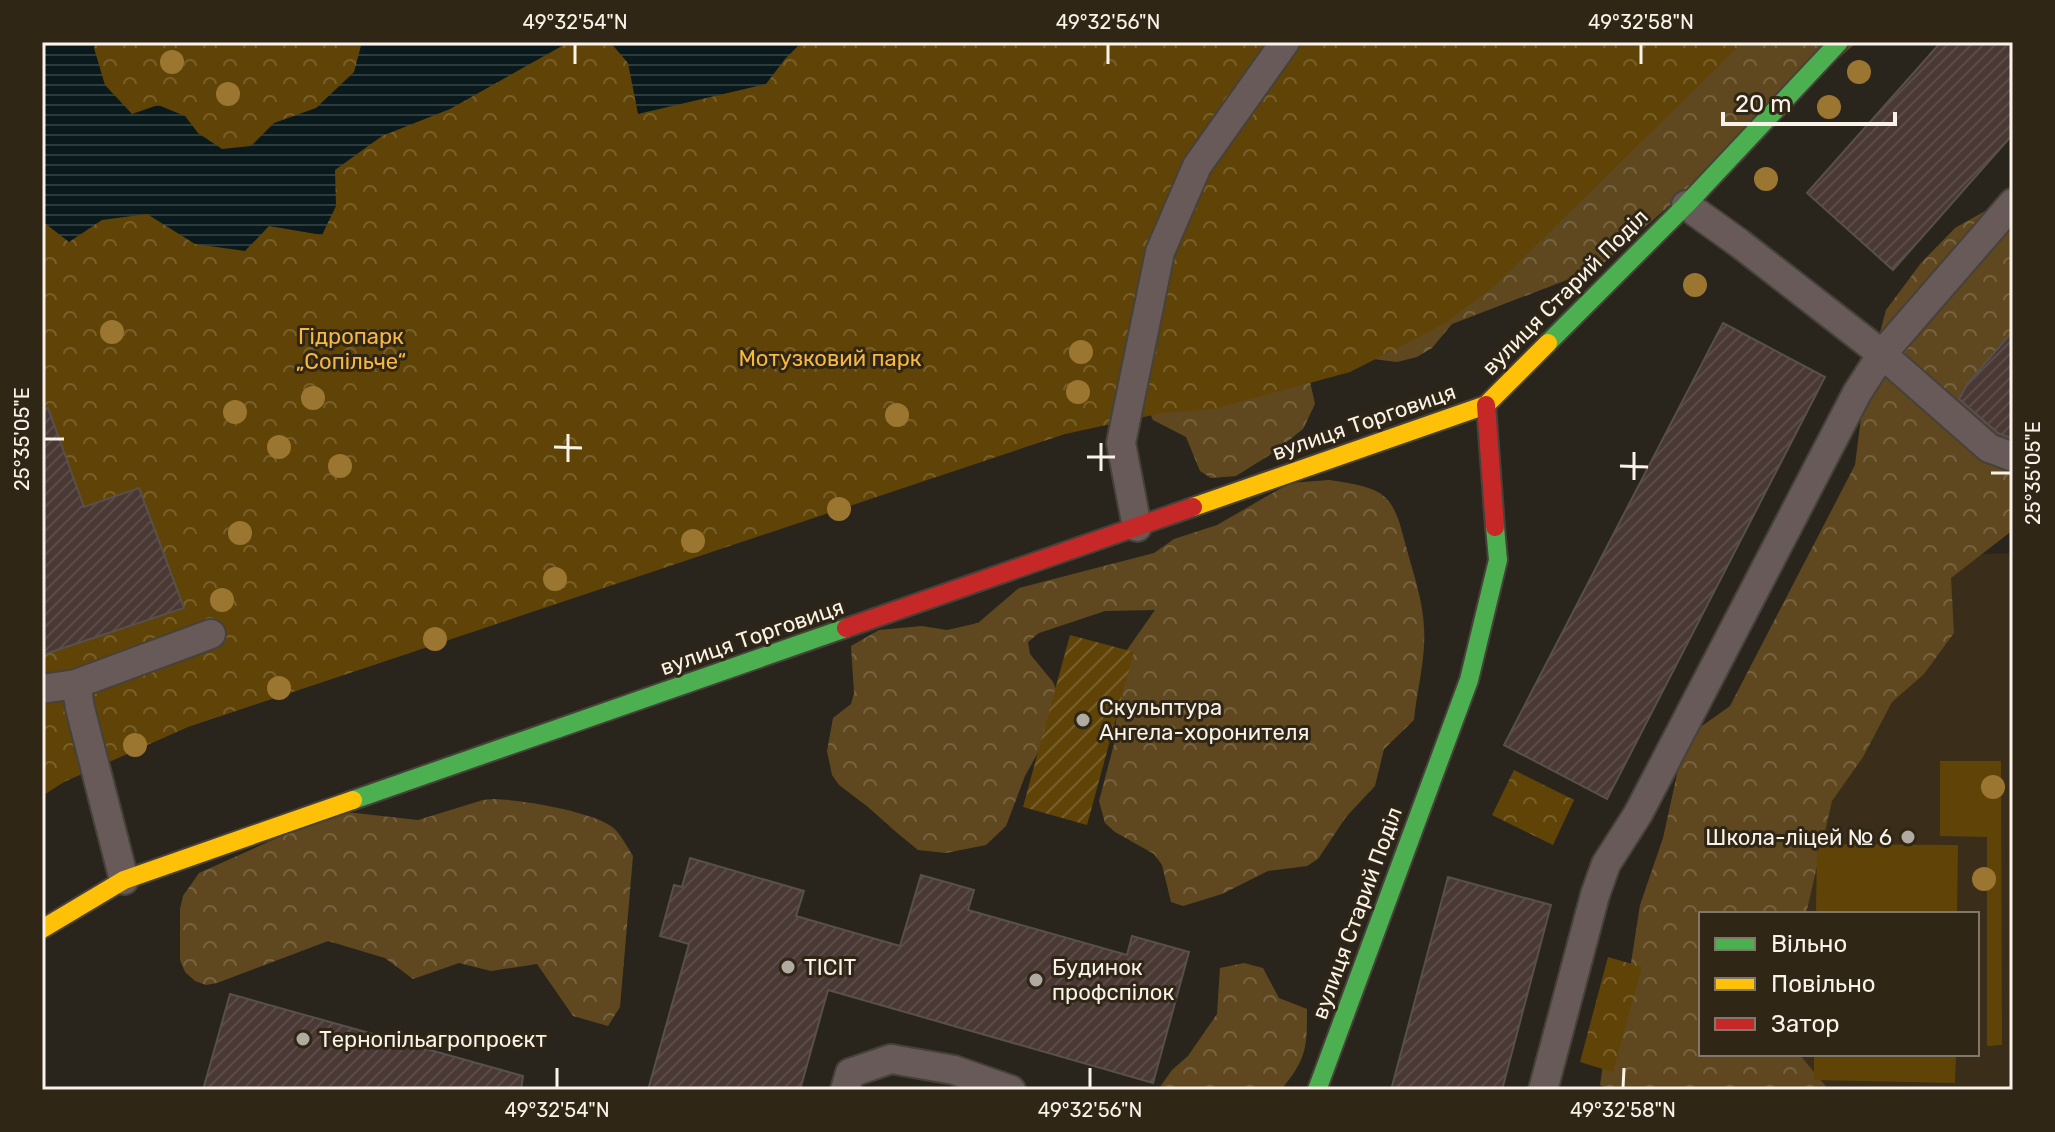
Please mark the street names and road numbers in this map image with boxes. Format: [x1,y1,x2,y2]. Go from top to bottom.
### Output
street label: вулиця Старий Поділ [1476,203,1654,381]
street label: вулиця Торговиця [1269,378,1459,466]
street label: вулиця Торговиця [657,593,847,681]
street label: вулиця Старий Поділ [1306,803,1408,1023]

